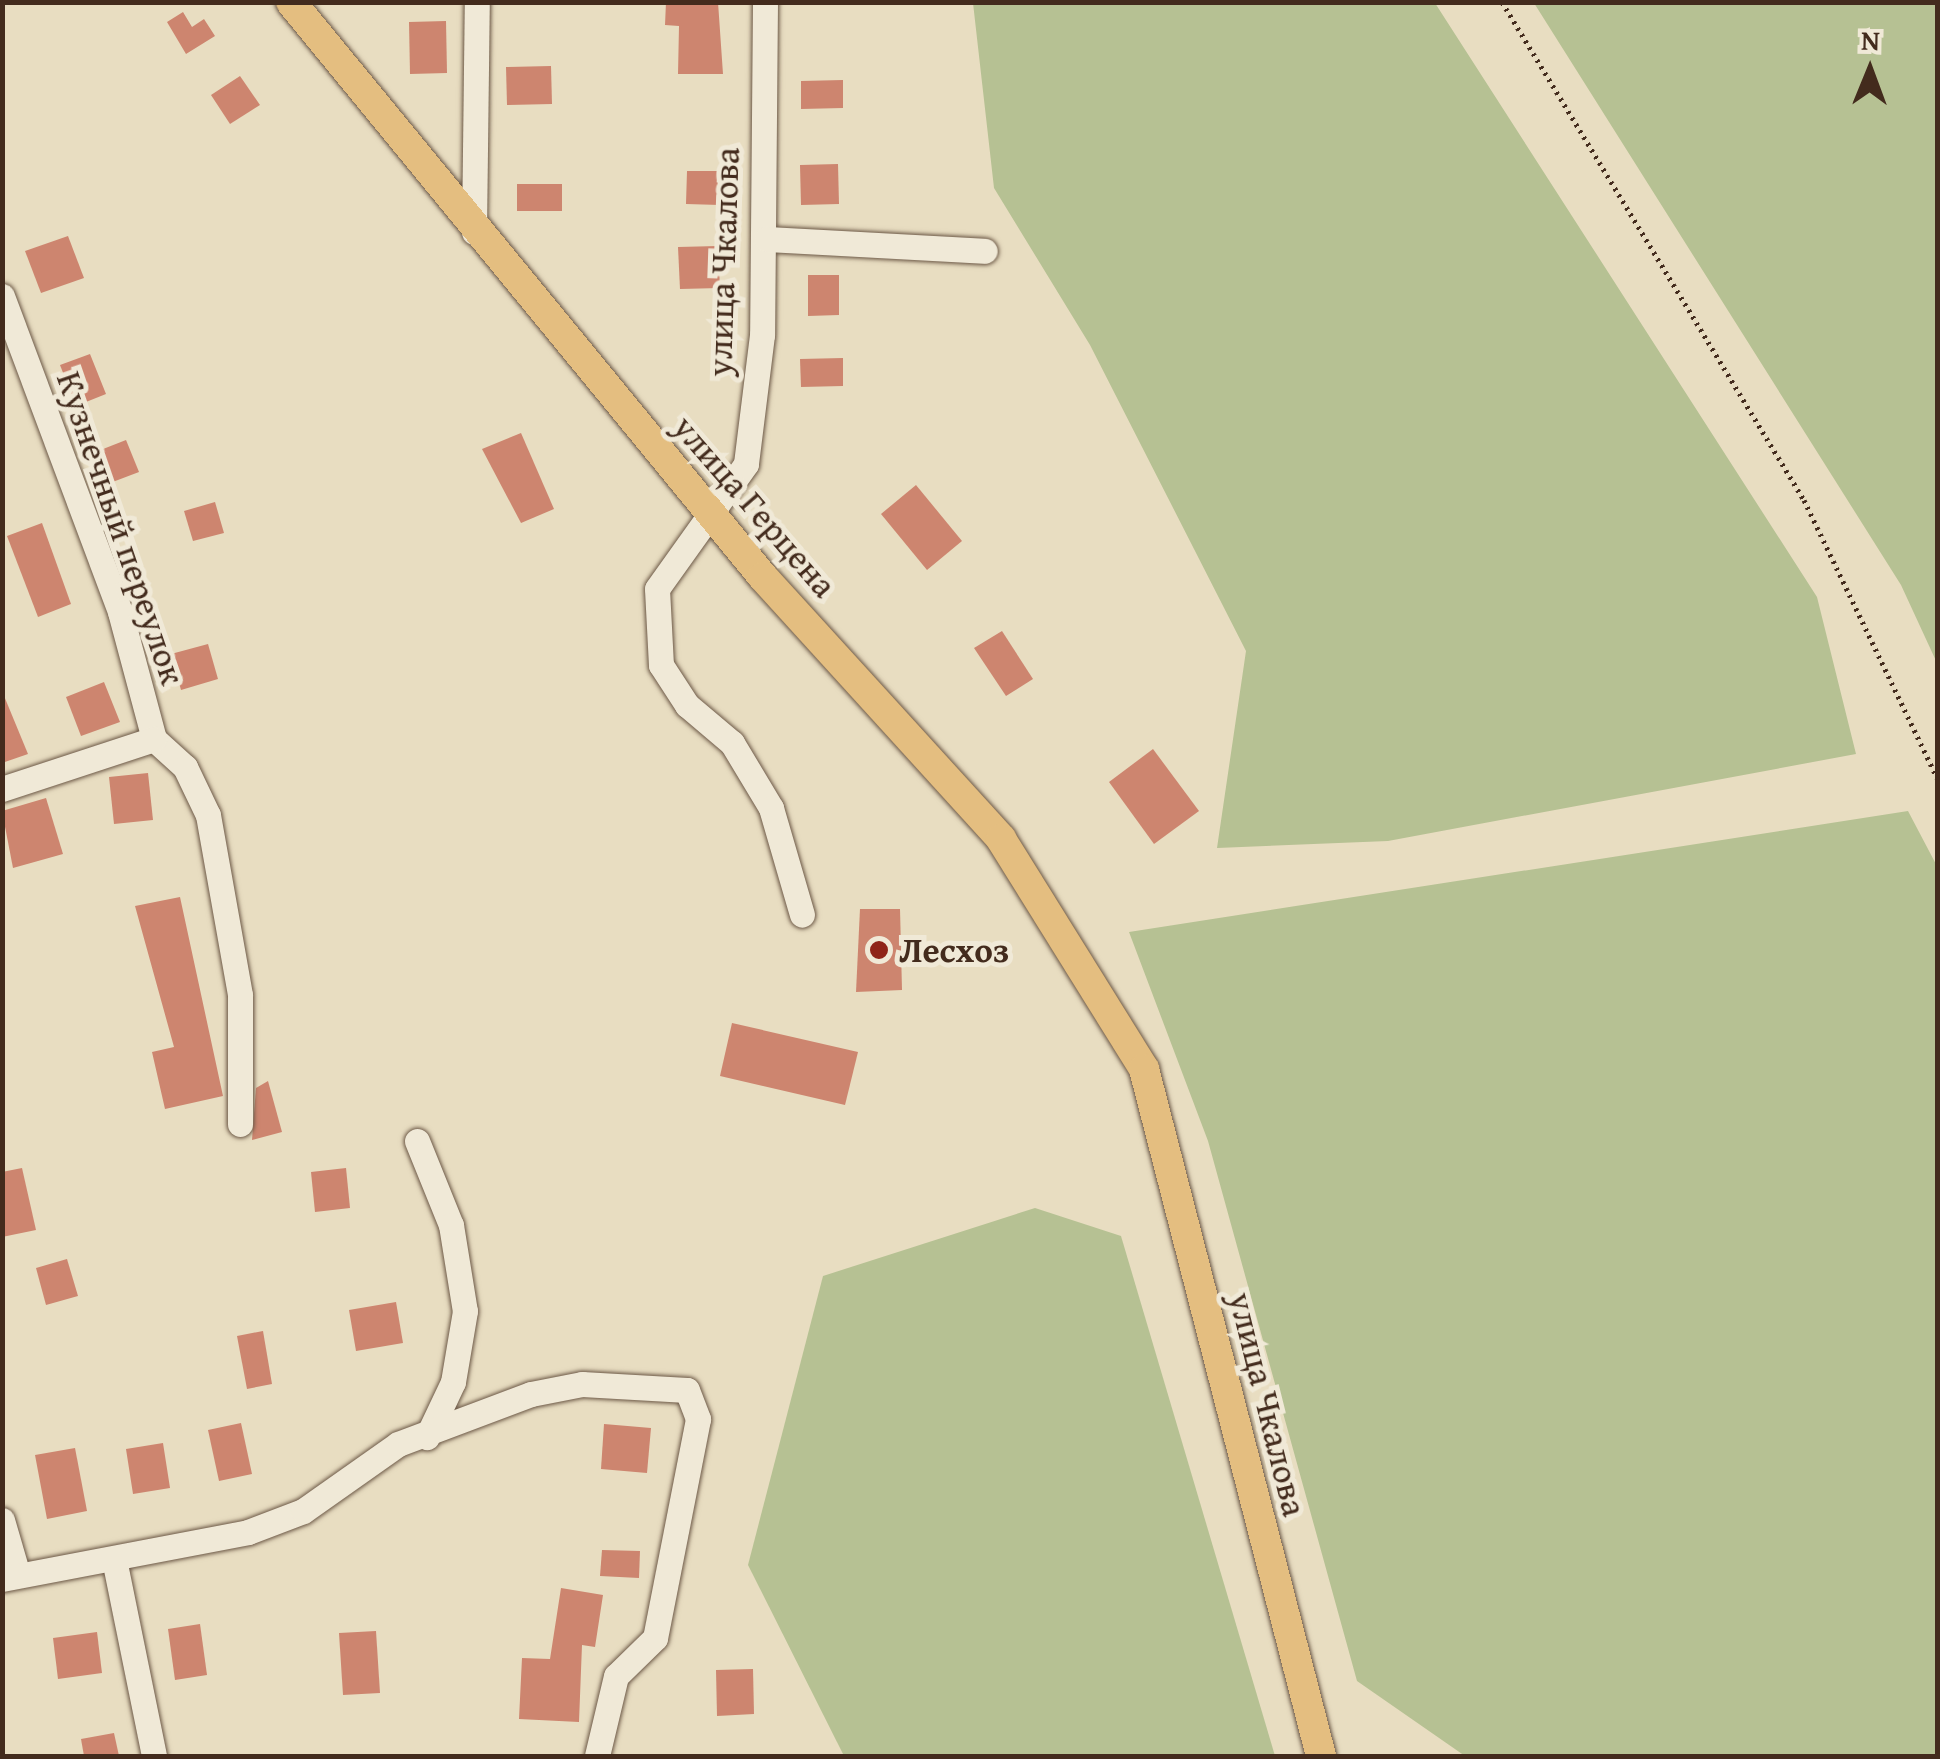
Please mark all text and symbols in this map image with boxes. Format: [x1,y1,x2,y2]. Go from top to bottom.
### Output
text: N [1861,19,1880,60]
north arrow [1820,20,1920,120]
street label: улица Чкалова [698,147,748,377]
street label: Кузнечный переулок [48,366,194,690]
street label: улица Герцена [664,406,846,606]
place label: Лесхоз [899,929,1010,971]
marker: Лесхоз [868,939,890,961]
street label: улица Чкалова [1220,1288,1316,1520]

